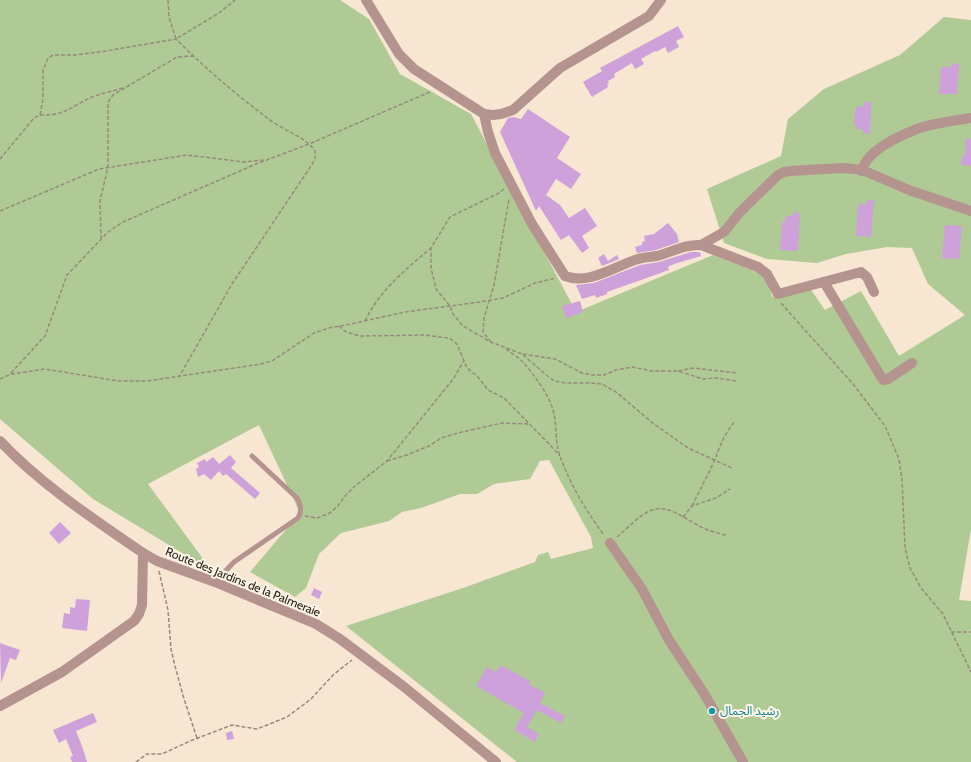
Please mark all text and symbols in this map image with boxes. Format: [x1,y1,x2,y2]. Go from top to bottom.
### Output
street label: Route des Jardins de la Palmeraie [163,543,323,620]
place label: رشيد الجمال [720,703,779,718]
marker: رشيد الجمال [707,706,717,716]

